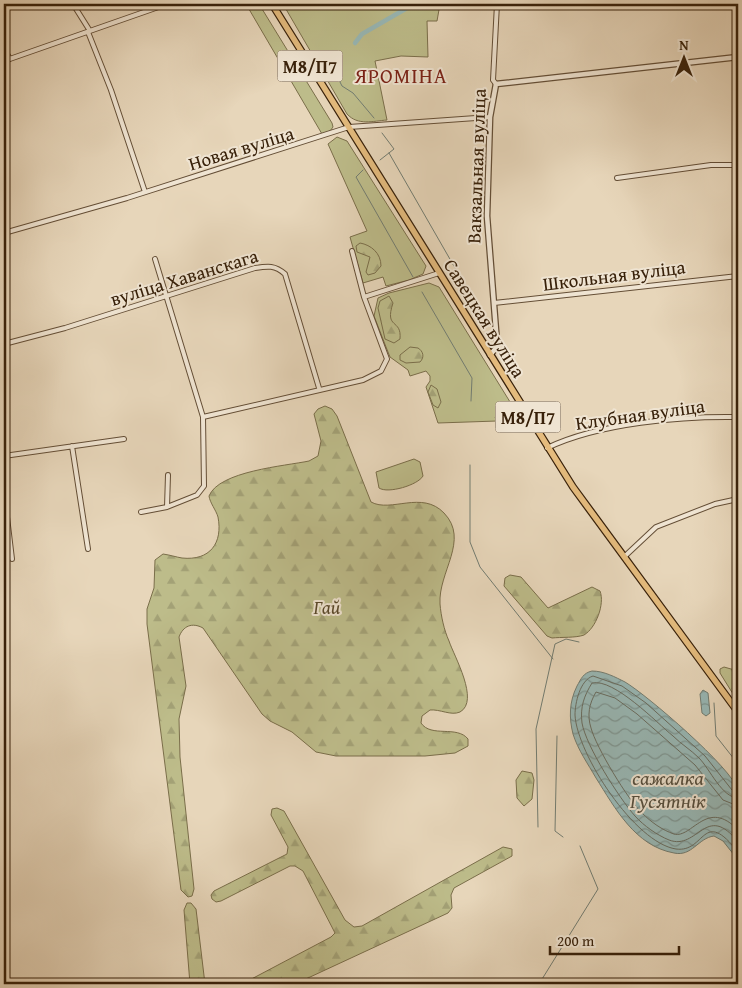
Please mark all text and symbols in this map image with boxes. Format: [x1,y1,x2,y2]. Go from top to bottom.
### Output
north arrow [660,32,710,82]
text: N [679,35,689,55]
road number: М8/П7 [278,50,342,82]
district label: ЯРОМІНА [354,60,448,91]
street label: Вакзальная вуліца [459,88,493,244]
street label: Новая вуліца [185,119,297,177]
street label: вуліца Хаванскага [107,241,261,313]
street label: Школьная вуліца [541,252,687,298]
street label: Савецкая вуліца [437,253,533,383]
street label: Клубная вуліца [574,391,706,437]
road number: М8/П7 [496,402,560,432]
park label: Гай [312,593,341,621]
water label: сажалка Гусятнік [629,763,706,815]
scale bar [550,923,678,955]
text: 200 m [557,930,595,951]

